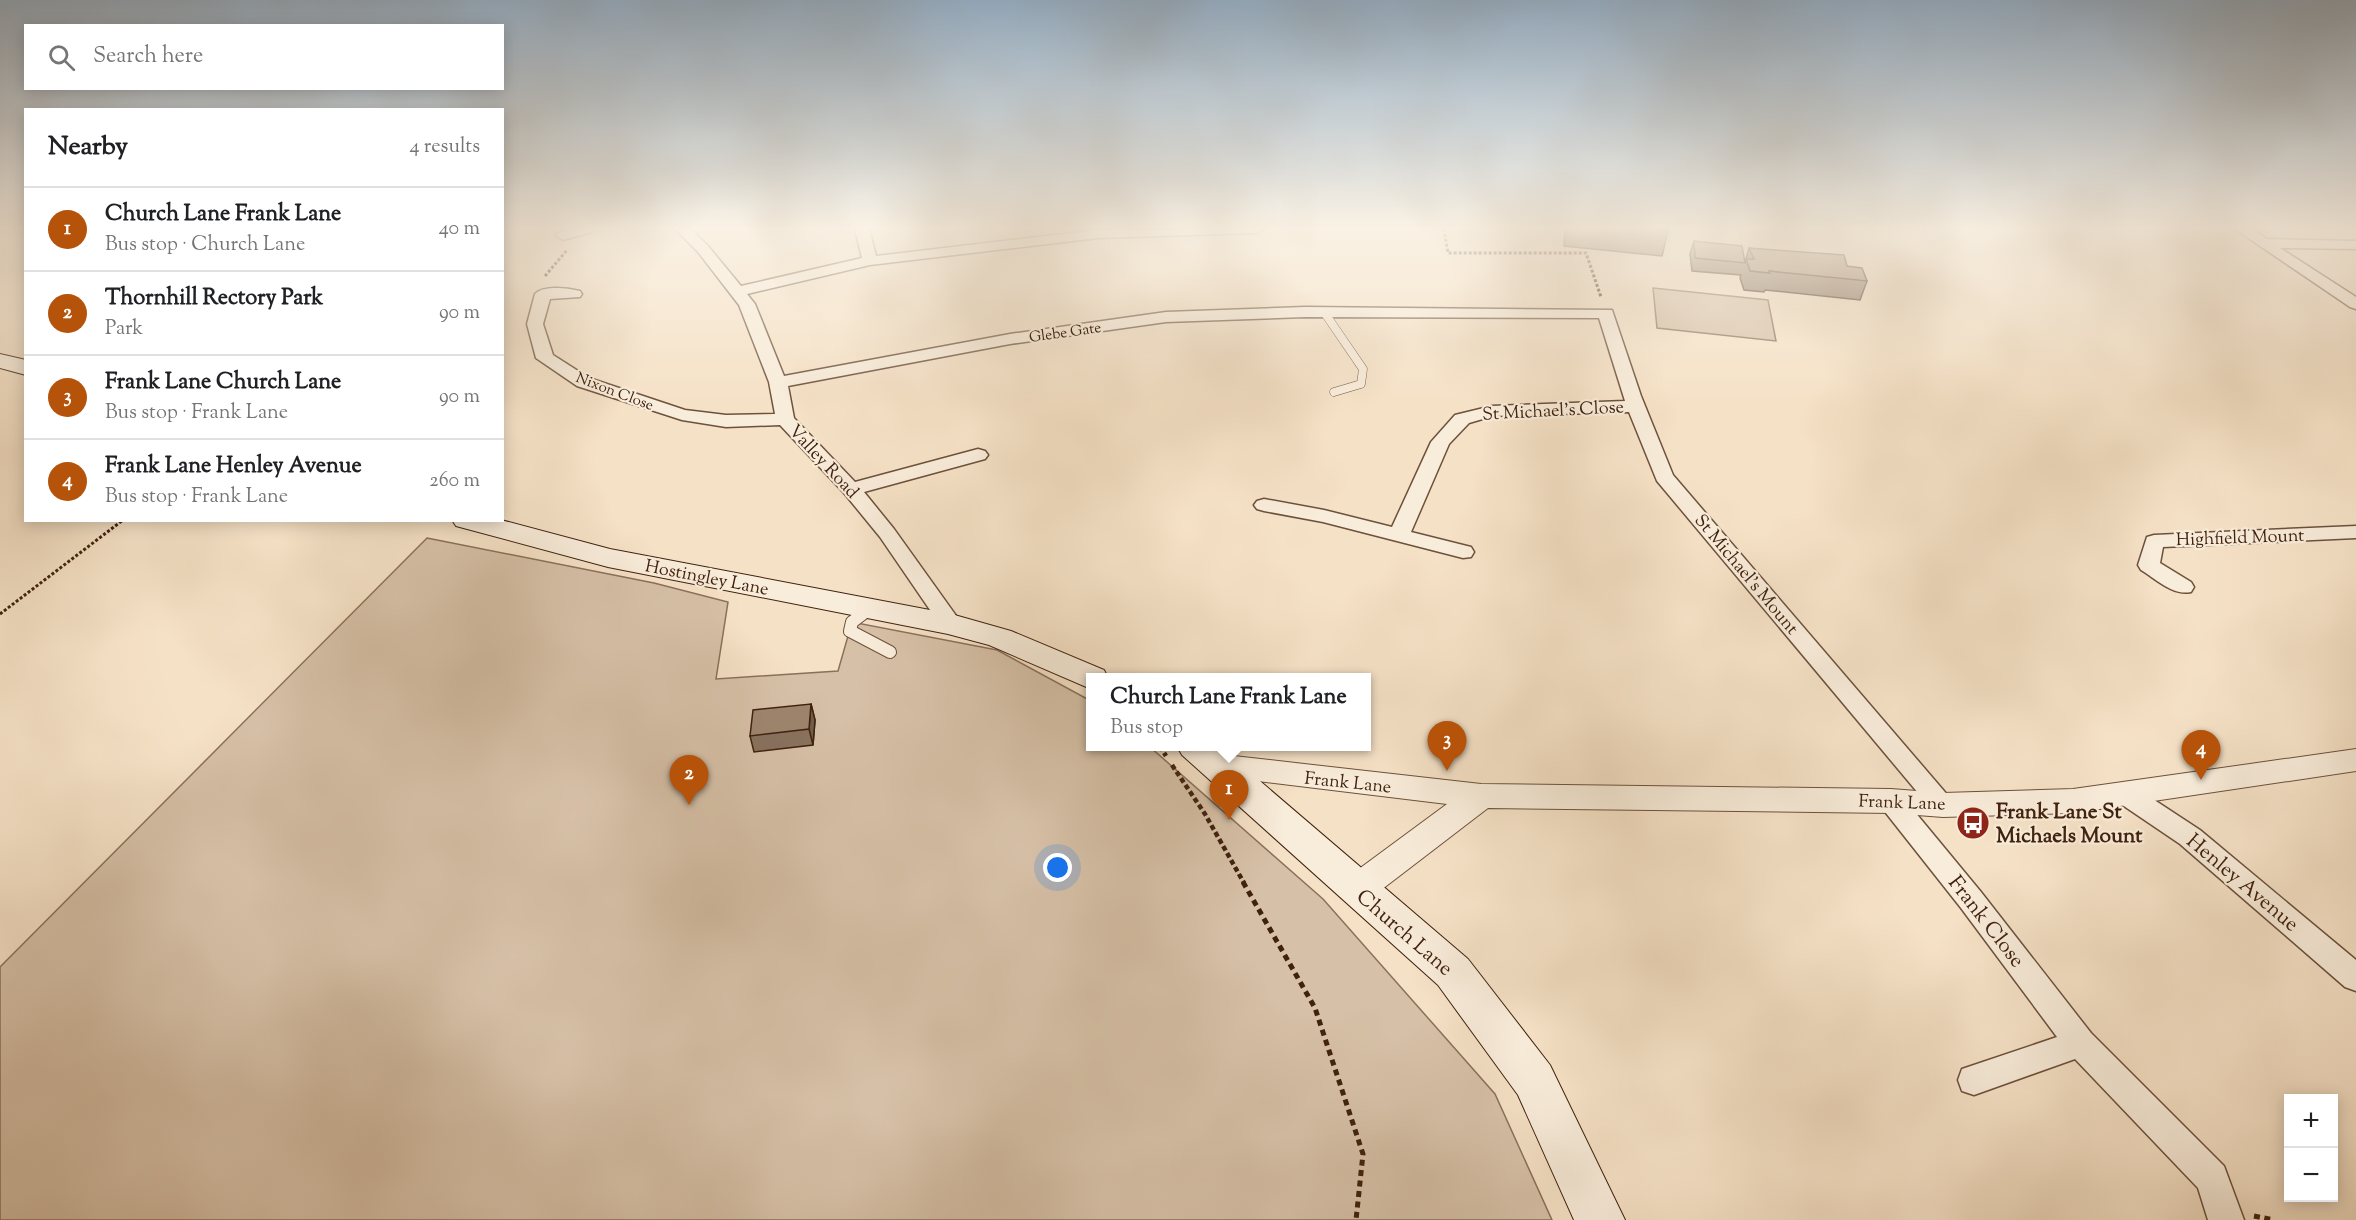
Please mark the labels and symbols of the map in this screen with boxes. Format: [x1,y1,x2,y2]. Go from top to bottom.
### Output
street label: Glebe Gate [1028,318,1103,349]
street label: Nixon Close [573,368,656,417]
street label: St Michael's Close [1482,395,1625,429]
street label: Valley Road [781,419,864,505]
street label: St Michael's Mount [1687,509,1804,641]
street label: Highfield Mount [2175,524,2305,554]
street label: Hostingley Lane [643,554,771,604]
pin: 3 [1428,722,1466,771]
pin: 4 [2182,730,2220,780]
pin: 2 [670,756,708,805]
street label: Frank Lane [1303,767,1392,801]
pin: 1 [1210,770,1248,820]
street label: Frank Lane [1858,789,1946,819]
place label: Frank Lane St Michaels Mount [1996,798,2143,852]
bus stop icon: Frank Lane St Michaels Mount [1955,805,1991,841]
street label: Henley Avenue [2179,827,2305,940]
your location [1043,853,1072,882]
street label: Frank Close [1940,870,2031,975]
street label: Church Lane [1349,883,1459,984]

